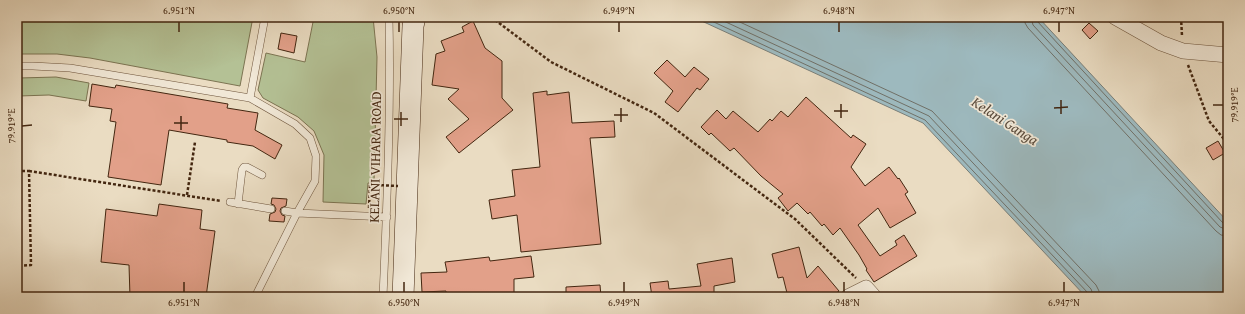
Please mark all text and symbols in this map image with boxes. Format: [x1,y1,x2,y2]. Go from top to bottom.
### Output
text: 6.951°N [163,3,195,18]
text: 6.950°N [383,3,415,18]
text: 6.949°N [603,3,635,18]
text: 6.948°N [823,3,855,18]
text: 6.947°N [1043,3,1075,18]
text: 79.919°E [1227,87,1242,123]
street label: KELANI VIHARA ROAD [364,91,386,223]
water label: Kelani Ganga [967,91,1043,150]
text: 79.919°E [4,108,19,144]
text: 6.951°N [168,295,200,310]
text: 6.950°N [388,295,420,310]
text: 6.949°N [608,295,640,310]
text: 6.948°N [828,295,860,310]
text: 6.947°N [1048,295,1080,310]

